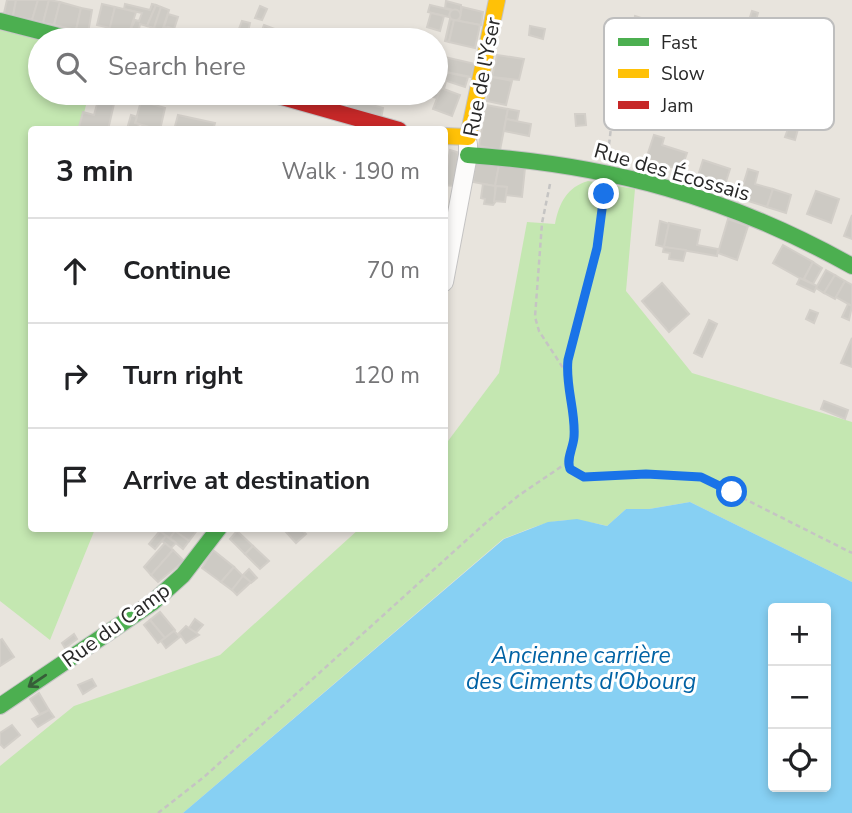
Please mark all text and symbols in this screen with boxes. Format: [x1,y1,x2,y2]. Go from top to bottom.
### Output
street label: Rue de l'Yser [457,14,507,139]
legend [604,18,834,130]
search box [28,28,448,105]
text: Fast [661,30,697,56]
icon: search [52,48,90,86]
text: Search here [108,49,246,84]
text: Slow [661,61,705,87]
text: Jam [660,93,694,119]
street label: Rue des Écossais [591,136,753,208]
text: 3 min [56,151,134,192]
text: Walk · 190 m [281,156,420,187]
route end [588,178,619,209]
icon: ahead [56,252,94,290]
text: Continue [123,253,231,288]
text: 70 m [367,255,420,286]
icon: right [56,357,94,395]
text: Turn right [123,358,242,393]
text: 120 m [353,360,420,391]
icon: arrive [56,462,94,500]
text: Arrive at destination [123,463,370,498]
route start [716,476,747,507]
street label: Rue du Camp [56,576,176,674]
map controls [768,603,831,792]
button: + [768,603,831,666]
water label: Ancienne carrière des Ciments d'Obourg [466,640,696,697]
button: − [768,666,831,729]
one-way arrow [28,674,47,688]
button: locate [768,729,831,792]

